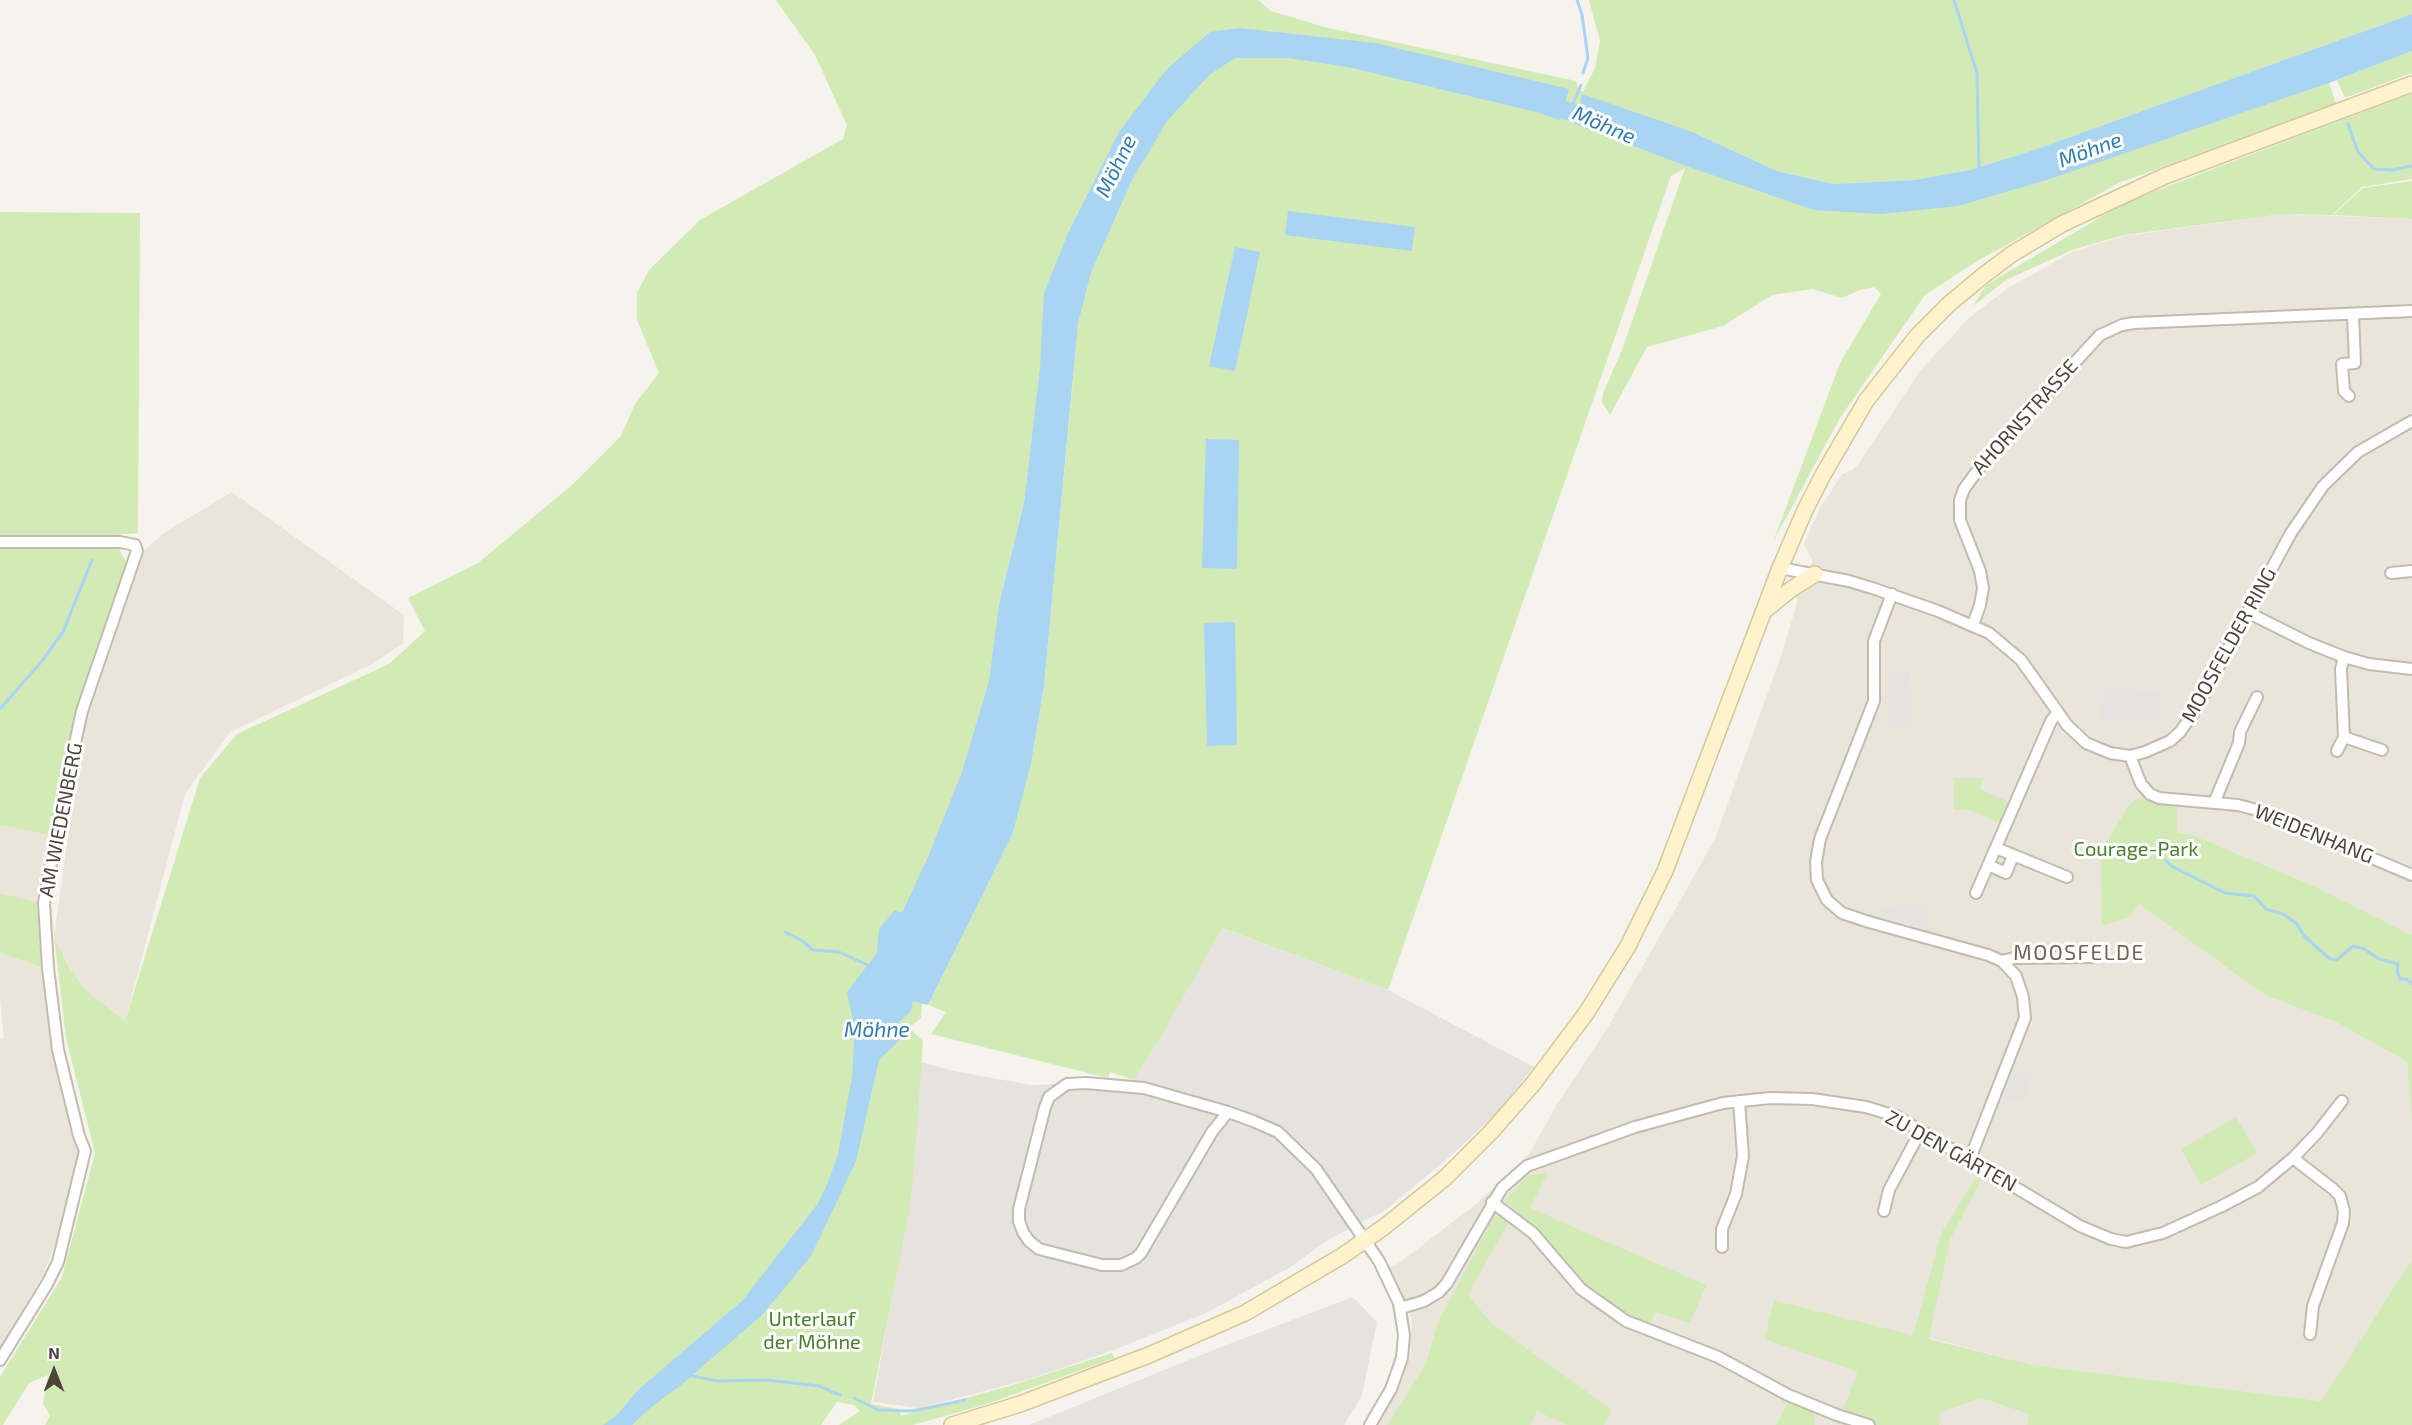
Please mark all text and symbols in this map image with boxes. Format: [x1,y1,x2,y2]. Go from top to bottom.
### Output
water label: Möhne [1569,101,1639,149]
water label: Möhne [2055,127,2125,173]
water label: Möhne [1090,131,1142,201]
street label: AHORNSTRASSE [1967,354,2083,480]
street label: MOOSFELDER RING [2176,563,2282,727]
street label: AM WIEDENBERG [34,741,88,899]
street label: WEIDENHANG [2251,799,2377,869]
park label: Courage-Park [2074,837,2198,861]
district label: MOOSFELDE [2013,940,2145,966]
water label: Möhne [844,1017,910,1043]
street label: ZU DEN GÄRTEN [1881,1105,2021,1197]
park label: Unterlauf der Möhne [763,1307,861,1354]
north arrow [24,1341,84,1401]
text: N [48,1343,60,1362]

